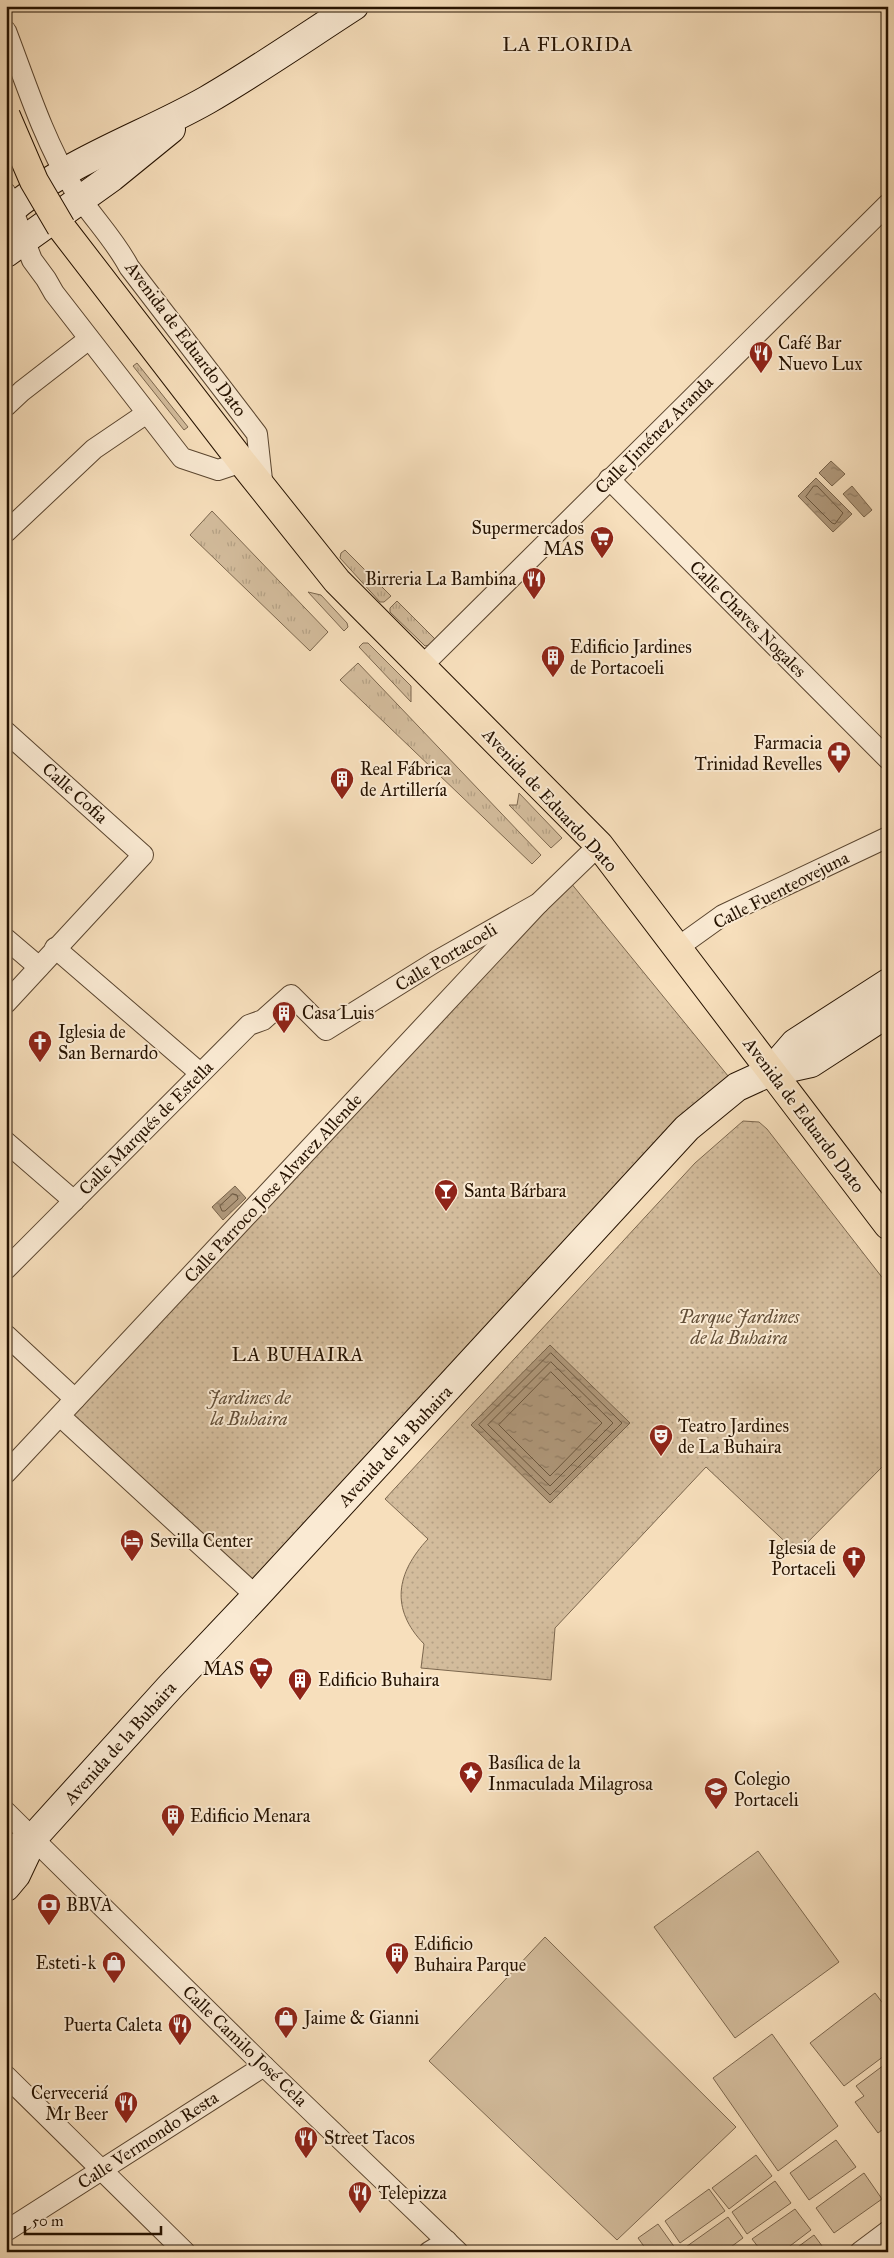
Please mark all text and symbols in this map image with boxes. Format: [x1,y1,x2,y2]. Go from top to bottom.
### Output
district label: LA FLORIDA [502,33,634,56]
street label: Avenida de Eduardo Dato [120,256,251,421]
place label: Café Bar Nuevo Lux [778,332,862,375]
restaurant icon: Café Bar Nuevo Lux [748,340,774,374]
street label: Calle Jiménez Aranda [590,371,719,499]
place label: Supermercados MAS [472,517,584,560]
supermarket icon: Supermercados MAS [589,525,615,559]
street label: Calle Chaves Nogales [684,556,811,683]
restaurant icon: Birreria La Bambina [521,566,547,600]
place label: Birreria La Bambina [365,568,516,590]
place label: Edificio Jardines de Portacoeli [570,636,692,679]
building icon: Edificio Jardines de Portacoeli [540,644,566,678]
street label: Avenida de Eduardo Dato [477,723,622,876]
place label: Farmacia Trinidad Revelles [695,732,822,775]
pharmacy icon: Farmacia Trinidad Revelles [826,740,852,774]
street label: Calle Cofia [38,758,113,828]
place label: Real Fábrica de Artillería [360,758,451,801]
building icon: Real Fábrica de Artillería [329,766,355,800]
street label: Calle Fuenteovejuna [709,846,853,934]
street label: Calle Portacoeli [391,918,501,996]
building icon: Casa Luis [271,1000,297,1034]
place label: Casa Luis [302,1002,374,1024]
place label: Iglesia de San Bernardo [58,1021,158,1064]
church icon: Iglesia de San Bernardo [27,1029,53,1063]
street label: Avenida de Eduardo Dato [738,1032,869,1197]
street label: Calle Marqués de Estella [74,1056,219,1200]
street label: Calle Parroco Jose Alvarez Allende [179,1089,367,1288]
bar icon: Santa Bárbara [433,1178,459,1212]
place label: Santa Bárbara [464,1180,567,1202]
park label: Parque Jardines de la Buhaira [678,1306,800,1349]
district label: LA BUHAIRA [232,1343,364,1366]
street label: Avenida de la Buhaira [333,1381,457,1512]
park label: Jardines de la Buhaira [206,1387,292,1430]
place label: Teatro Jardines de La Buhaira [678,1415,789,1458]
theatre icon: Teatro Jardines de La Buhaira [648,1423,674,1457]
hotel icon: Sevilla Center [119,1528,145,1562]
place label: Sevilla Center [150,1530,253,1552]
place label: Iglesia de Portaceli [768,1537,836,1580]
church icon: Iglesia de Portaceli [841,1545,867,1579]
supermarket icon: MAS [248,1656,274,1690]
place label: MAS [203,1658,244,1680]
building icon: Edificio Buhaira [287,1667,313,1701]
place label: Edificio Buhaira [318,1669,440,1691]
street label: Avenida de la Buhaira [58,1677,181,1810]
place label: Basílica de la Inmaculada Milagrosa [488,1752,653,1796]
place icon: Basílica de la Inmaculada Milagrosa [458,1760,484,1794]
place label: Colegio Portaceli [734,1768,799,1811]
school or university icon: Colegio Portaceli [703,1776,729,1810]
building icon: Edificio Menara [160,1803,186,1837]
place label: Edificio Menara [190,1805,311,1827]
bank icon: BBVA [36,1892,62,1926]
place label: BBVA [66,1894,113,1916]
place label: Edificio Buhaira Parque [414,1933,526,1977]
building icon: Edificio Buhaira Parque [384,1941,410,1975]
shop icon: Esteti-k [101,1950,127,1984]
place label: Esteti-k [36,1952,97,1974]
street label: Calle Camilo José Cela [177,1981,312,2112]
shop icon: Jaime & Gianni [273,2005,299,2039]
place label: Jaime & Gianni [302,2007,419,2030]
restaurant icon: Puerta Caleta [167,2012,193,2046]
place label: Puerta Caleta [64,2014,162,2036]
place label: Cerveceriá Mr Beer [31,2082,108,2125]
street label: Calle Vermondo Resta [74,2086,223,2194]
restaurant icon: Cerveceriá Mr Beer [113,2090,139,2124]
restaurant icon: Street Tacos [293,2125,319,2159]
place label: Street Tacos [324,2127,415,2149]
restaurant icon: Telepizza [347,2180,373,2214]
place label: Telepizza [378,2182,447,2204]
scale bar [25,2203,161,2235]
text: 50 m [32,2212,64,2230]

